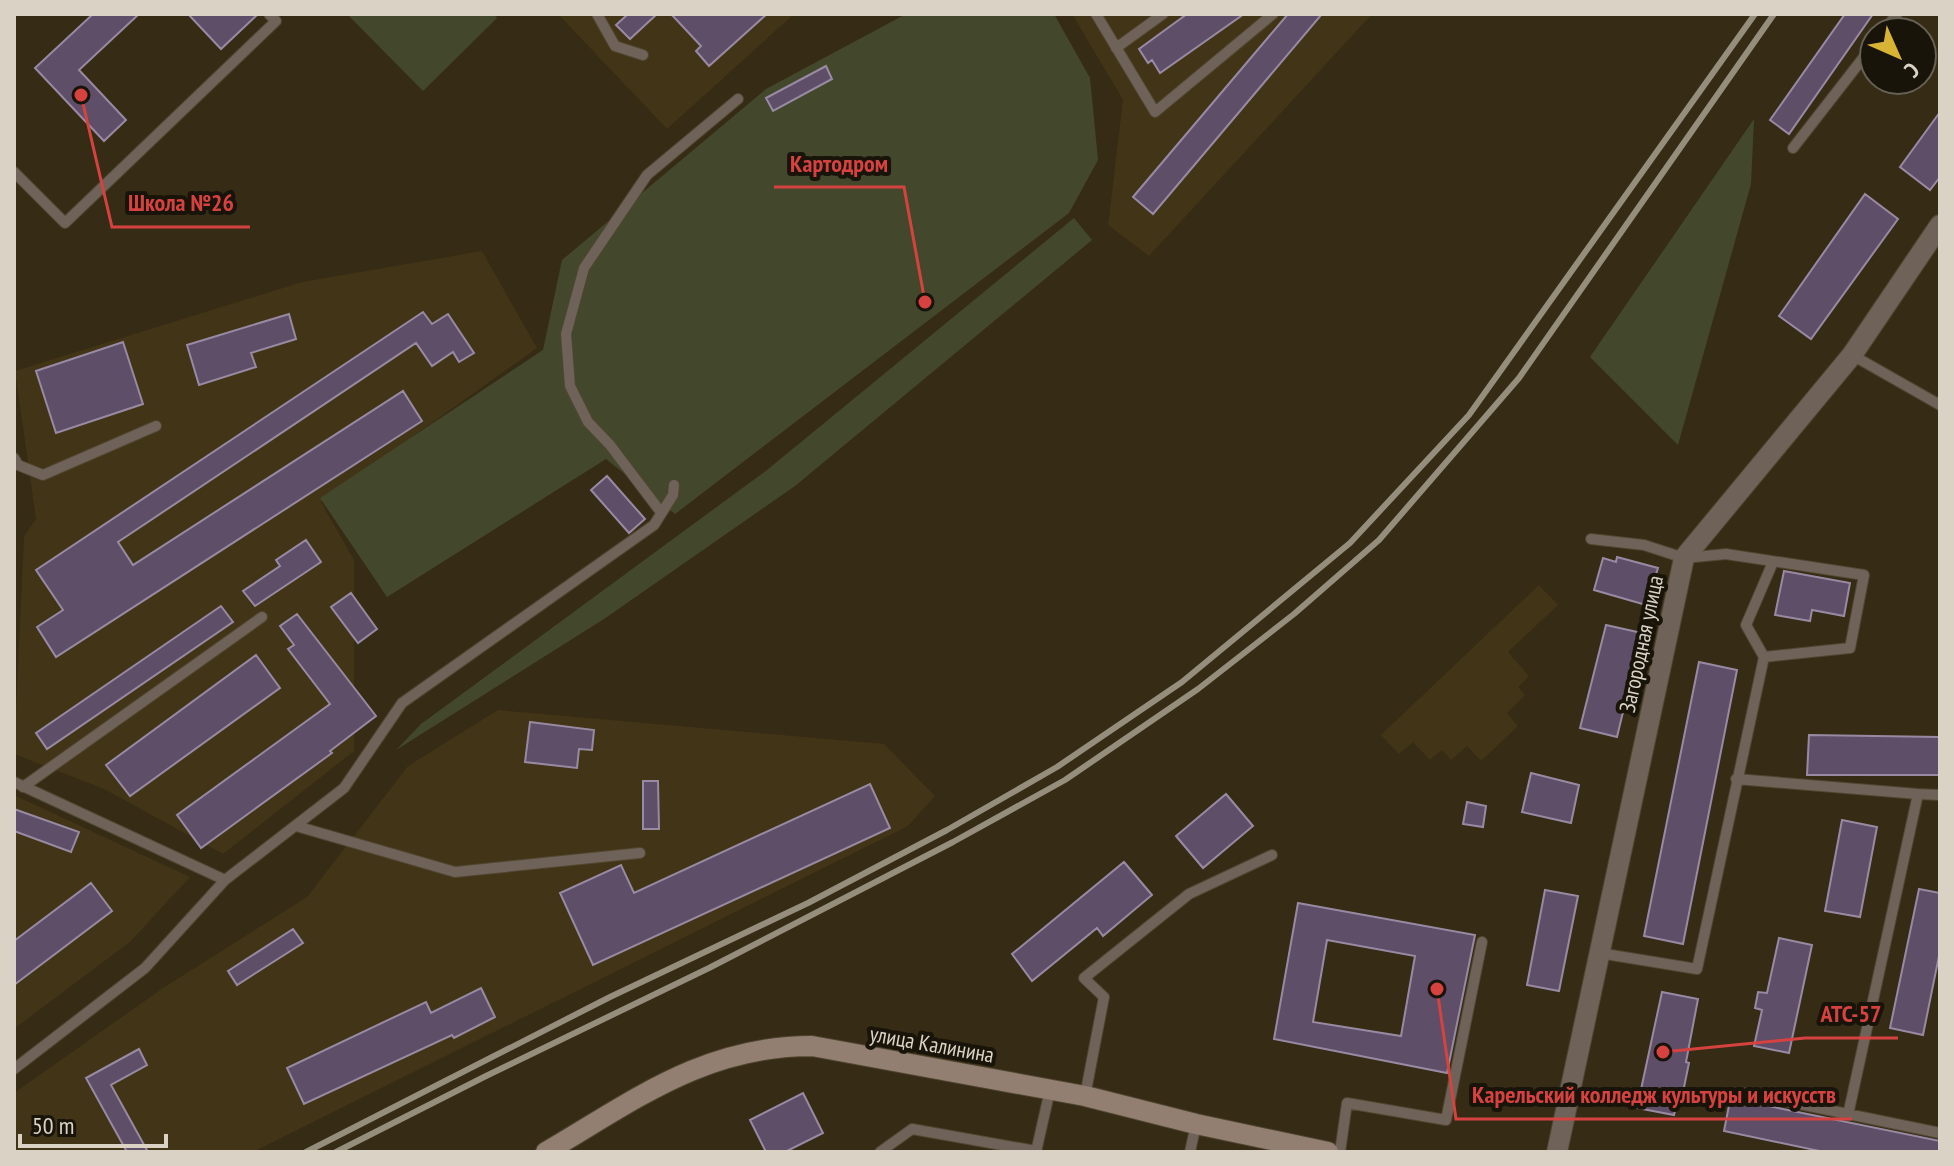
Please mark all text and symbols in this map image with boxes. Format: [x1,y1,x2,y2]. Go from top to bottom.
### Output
north arrow [1858,16,1938,96]
text: С [1899,57,1926,84]
callout: Картодром [774,139,904,187]
text: Картодром [790,148,888,179]
callout: Школа №26 [112,179,250,227]
text: Школа №26 [128,187,234,218]
street label: Загородная улица [1613,573,1669,715]
callout: АТС-57 [1805,990,1898,1038]
text: АТС-57 [1820,998,1881,1029]
street label: улица Калинина [868,1019,996,1069]
callout: Карельский колледж культуры и искусств [1456,1071,1852,1119]
text: Карельский колледж культуры и искусств [1472,1079,1836,1110]
scale bar [20,1098,166,1148]
text: 50 m [32,1110,74,1141]

